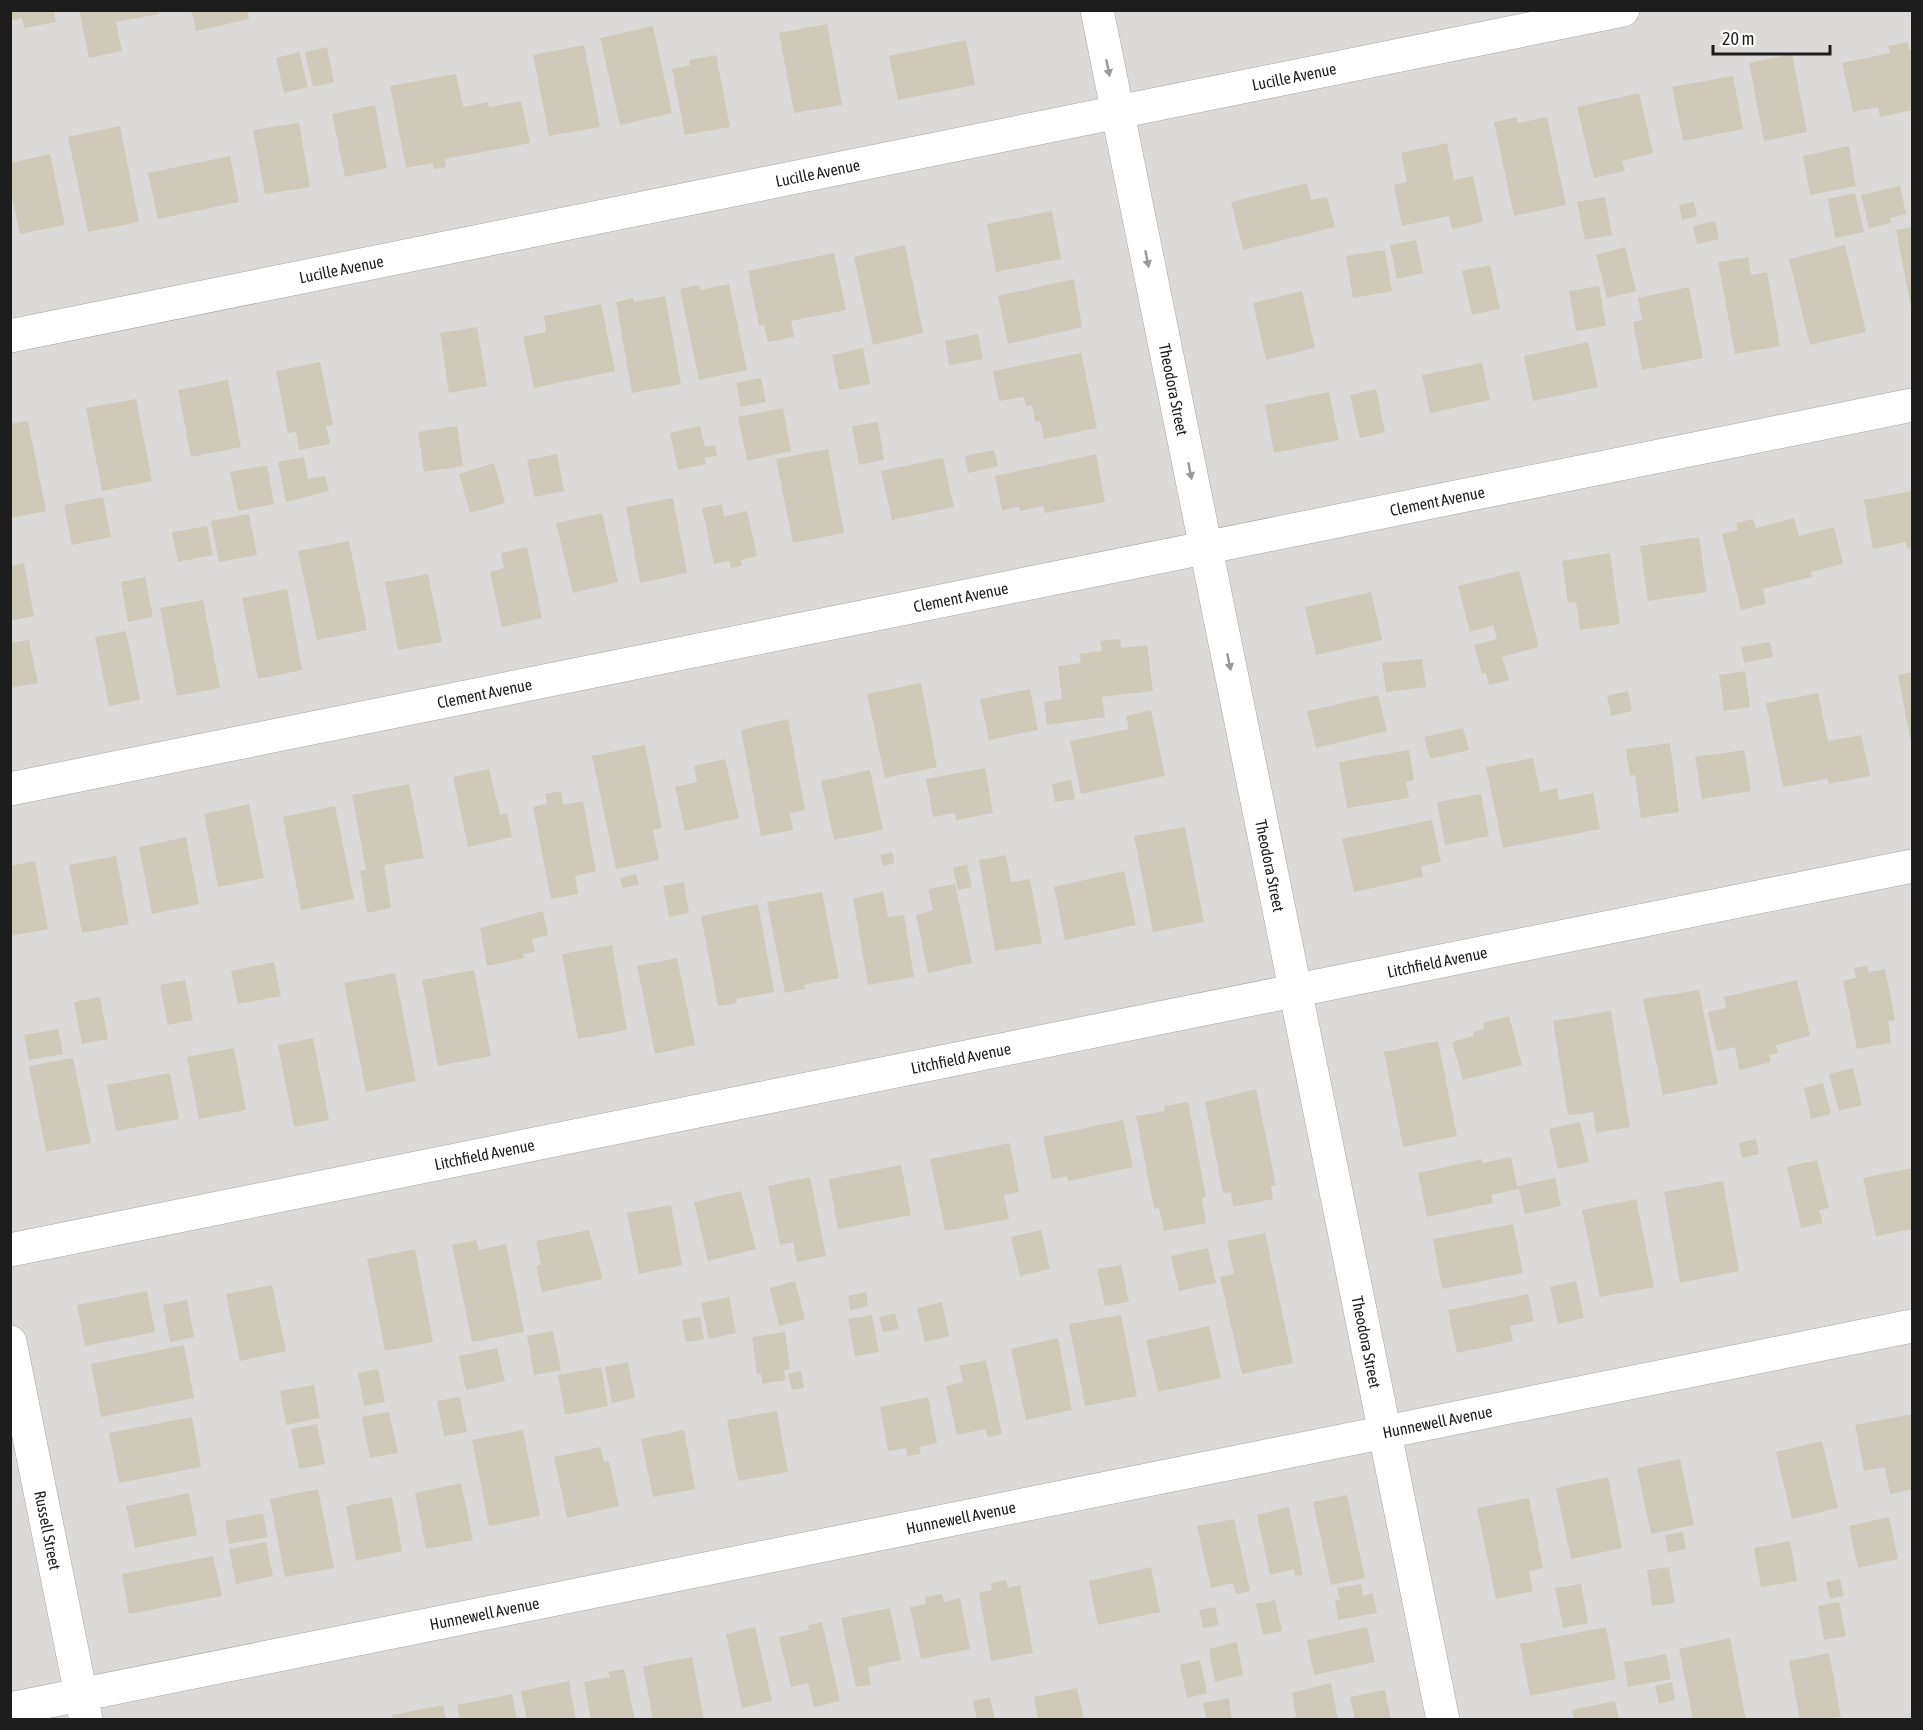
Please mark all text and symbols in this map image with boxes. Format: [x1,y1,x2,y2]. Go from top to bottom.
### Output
scale bar [1713,18,1830,56]
text: 20 m [1722,28,1754,49]
one-way arrow [1104,59,1114,77]
street label: Lucille Avenue [1250,59,1338,94]
street label: Lucille Avenue [774,155,861,190]
one-way arrow [1143,250,1152,269]
street label: Lucille Avenue [298,252,385,286]
street label: Theodora Street [1156,342,1192,437]
one-way arrow [1186,461,1195,480]
street label: Clement Avenue [1388,483,1486,519]
street label: Clement Avenue [912,579,1010,615]
one-way arrow [1224,653,1234,671]
street label: Clement Avenue [435,675,533,712]
street label: Theodora Street [1252,818,1288,914]
street label: Litchfield Avenue [1386,943,1489,981]
street label: Litchfield Avenue [909,1039,1012,1077]
street label: Litchfield Avenue [433,1135,536,1173]
street label: Theodora Street [1348,1294,1385,1390]
street label: Hunnewell Avenue [1381,1402,1494,1441]
street label: Russell Street [31,1489,65,1572]
street label: Hunnewell Avenue [905,1498,1017,1537]
street label: Hunnewell Avenue [428,1594,541,1633]

